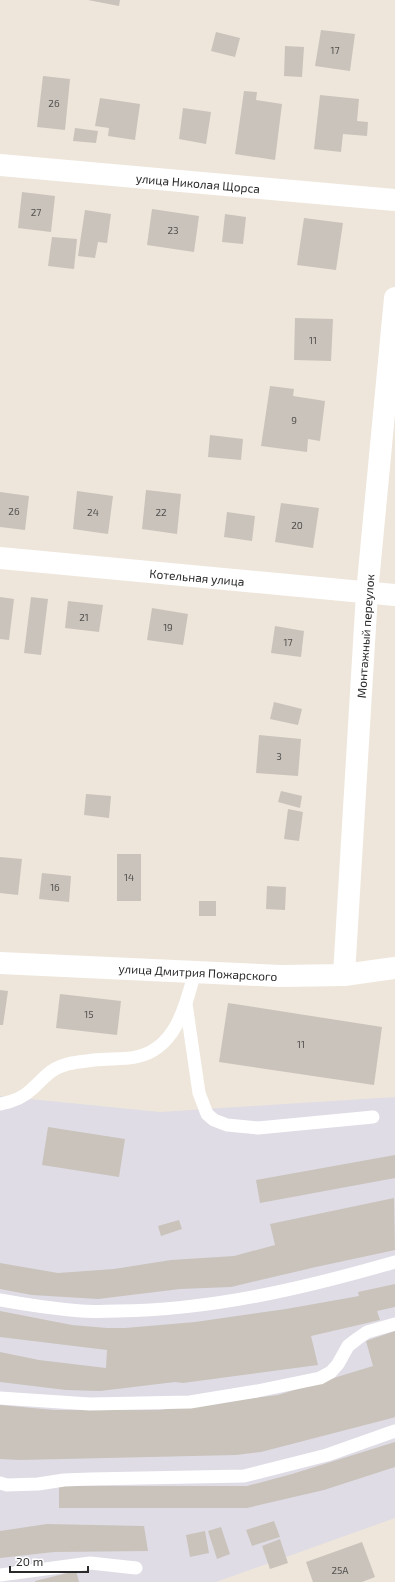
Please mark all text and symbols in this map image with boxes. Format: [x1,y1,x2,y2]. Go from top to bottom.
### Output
house number: 17 [330,44,340,56]
house number: 26 [48,97,60,109]
street label: улица Николая Щорса [135,171,261,196]
house number: 27 [31,206,41,218]
house number: 23 [167,224,179,236]
house number: 11 [309,334,317,346]
house number: 9 [291,414,297,426]
house number: 26 [8,505,20,517]
house number: 24 [87,506,99,518]
house number: 22 [155,506,167,518]
house number: 20 [291,519,303,531]
street label: Котельная улица [149,566,245,589]
street label: Монтажный переулок [354,573,377,699]
house number: 21 [79,611,89,623]
house number: 19 [163,621,173,633]
house number: 17 [283,636,293,648]
house number: 3 [276,750,282,762]
house number: 14 [124,871,134,883]
house number: 16 [50,881,60,893]
street label: улица Дмитрия Пожарского [118,961,278,984]
house number: 15 [84,1008,94,1020]
house number: 11 [297,1038,305,1050]
scale bar [10,1548,88,1574]
text: 20 m [16,1554,43,1568]
house number: 25А [331,1564,349,1576]

